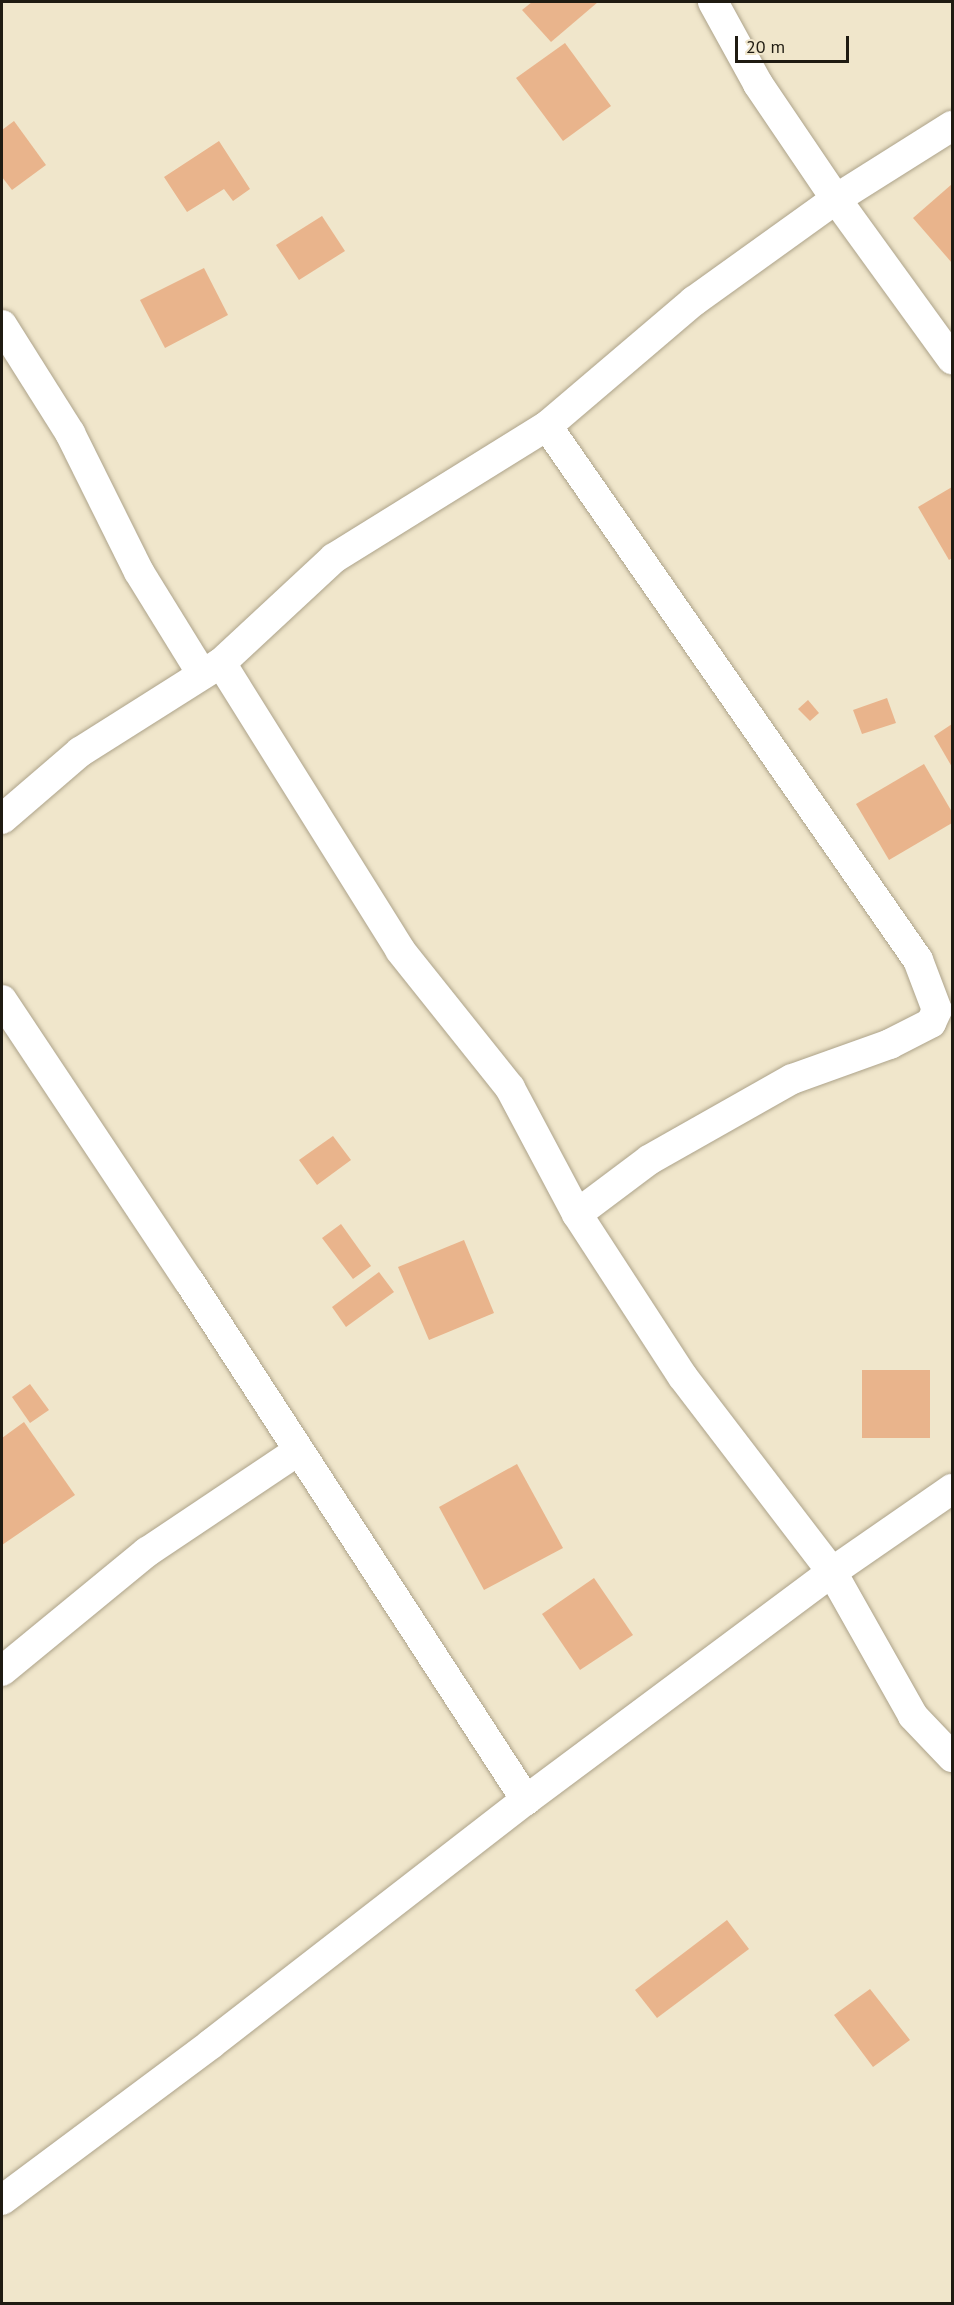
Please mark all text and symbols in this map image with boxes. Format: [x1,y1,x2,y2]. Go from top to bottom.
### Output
scale bar [738,24,852,62]
text: 20 m [746,35,785,58]

